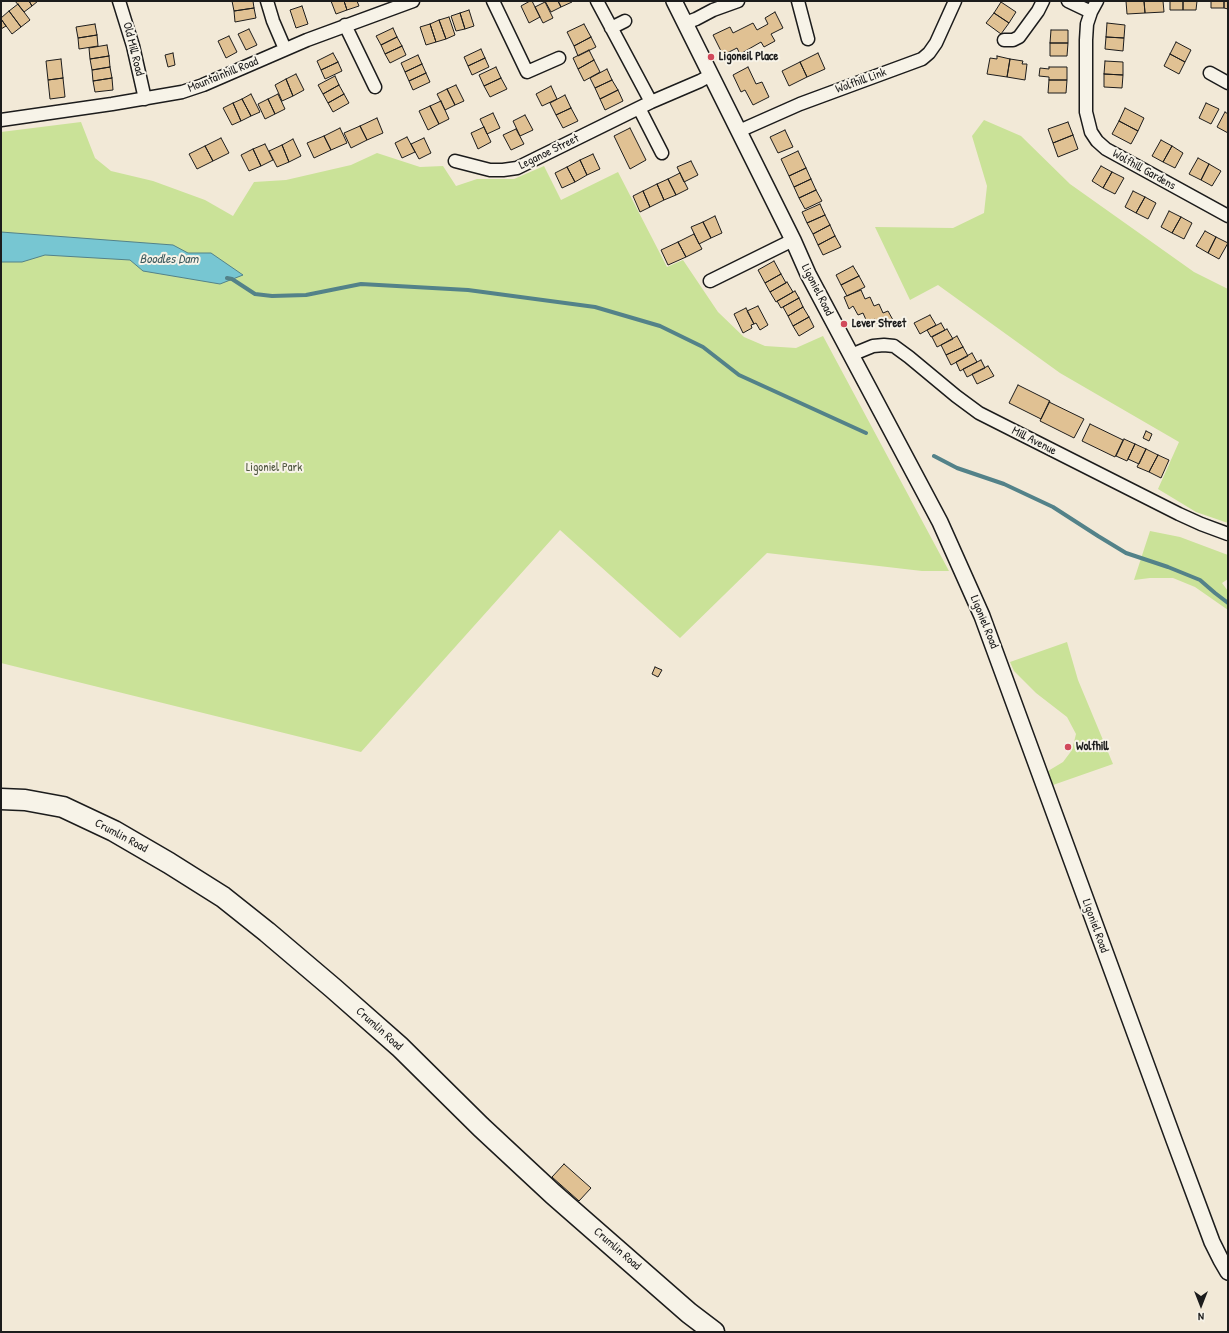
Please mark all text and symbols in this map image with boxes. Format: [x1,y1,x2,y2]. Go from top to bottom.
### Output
street label: Old Mill Road [119,21,147,77]
place label: Ligoneil Place [719,50,778,64]
marker: Ligoneil Place [706,52,716,62]
street label: Mountainhill Road [186,54,260,96]
street label: Wolfhill Link [834,65,888,97]
street label: Leganoe Street [517,131,581,173]
street label: Wolfhill Gardens [1110,147,1178,193]
water label: Boodles Dam [140,252,198,268]
street label: Ligoniel Road [798,262,836,318]
place label: Lever Street [852,317,906,331]
marker: Lever Street [839,319,849,329]
street label: Mill Avenue [1009,424,1059,458]
park label: Ligoniel Park [246,461,302,475]
street label: Ligoniel Road [967,593,1001,651]
place label: Wolfhill [1076,740,1109,754]
marker: Wolfhill [1063,742,1073,752]
street label: Crumlin Road [92,816,150,856]
street label: Ligoniel Road [1079,897,1111,955]
street label: Crumlin Road [353,1004,405,1054]
street label: Crumlin Road [590,1225,644,1273]
north arrow [1181,1285,1221,1325]
text: N [1198,1310,1204,1324]

